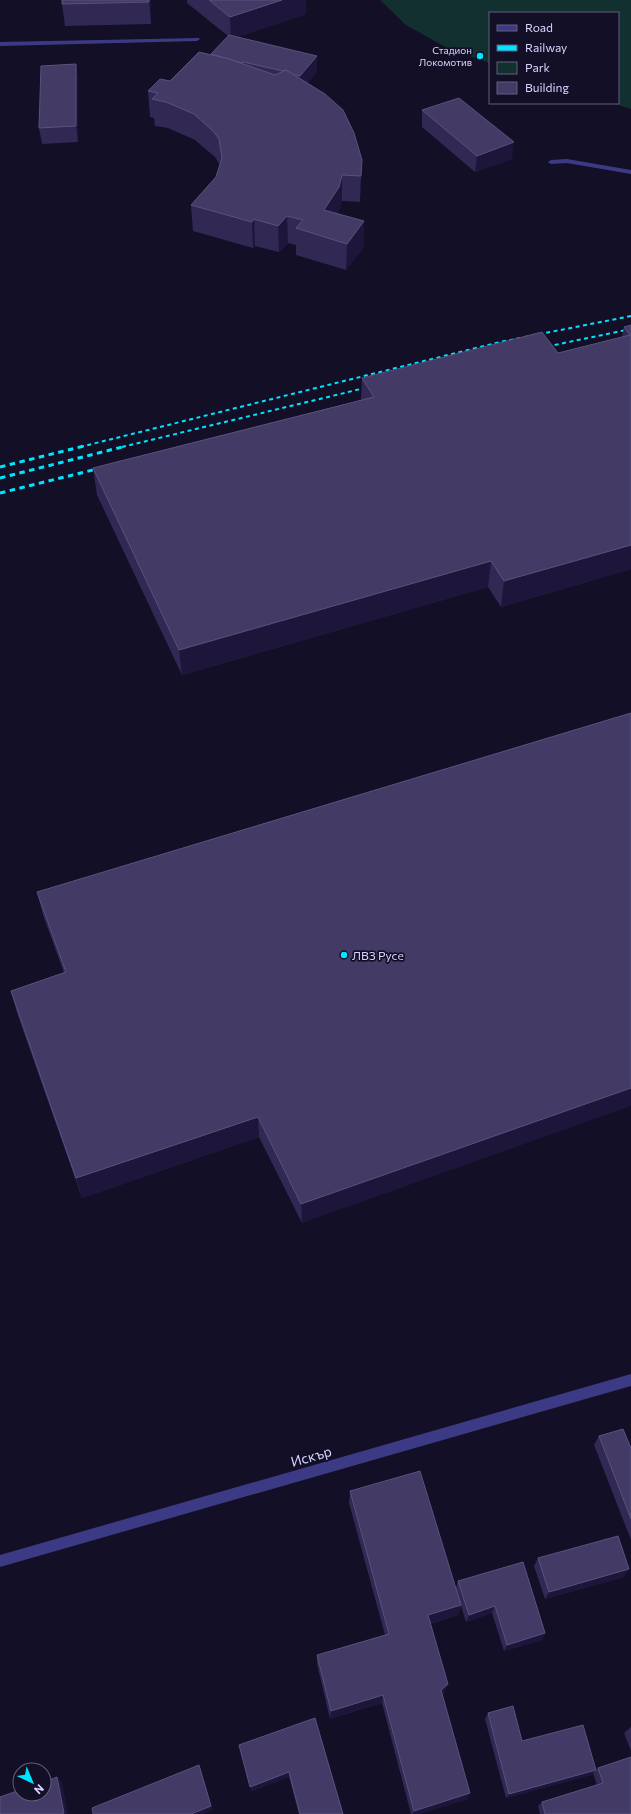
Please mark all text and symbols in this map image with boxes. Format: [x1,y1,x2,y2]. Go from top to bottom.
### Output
legend [489,12,619,104]
text: Road [525,20,553,34]
text: Railway [525,40,567,54]
place label: Стадион Локомотив [419,44,472,68]
marker: Стадион Локомотив [475,51,485,61]
text: Park [525,60,551,74]
text: Building [525,80,569,94]
place label: ЛВЗ Русе [352,948,404,962]
marker: ЛВЗ Русе [339,950,349,960]
street label: Искър [289,1442,333,1470]
north arrow [12,1762,52,1802]
text: N [32,1782,47,1797]

